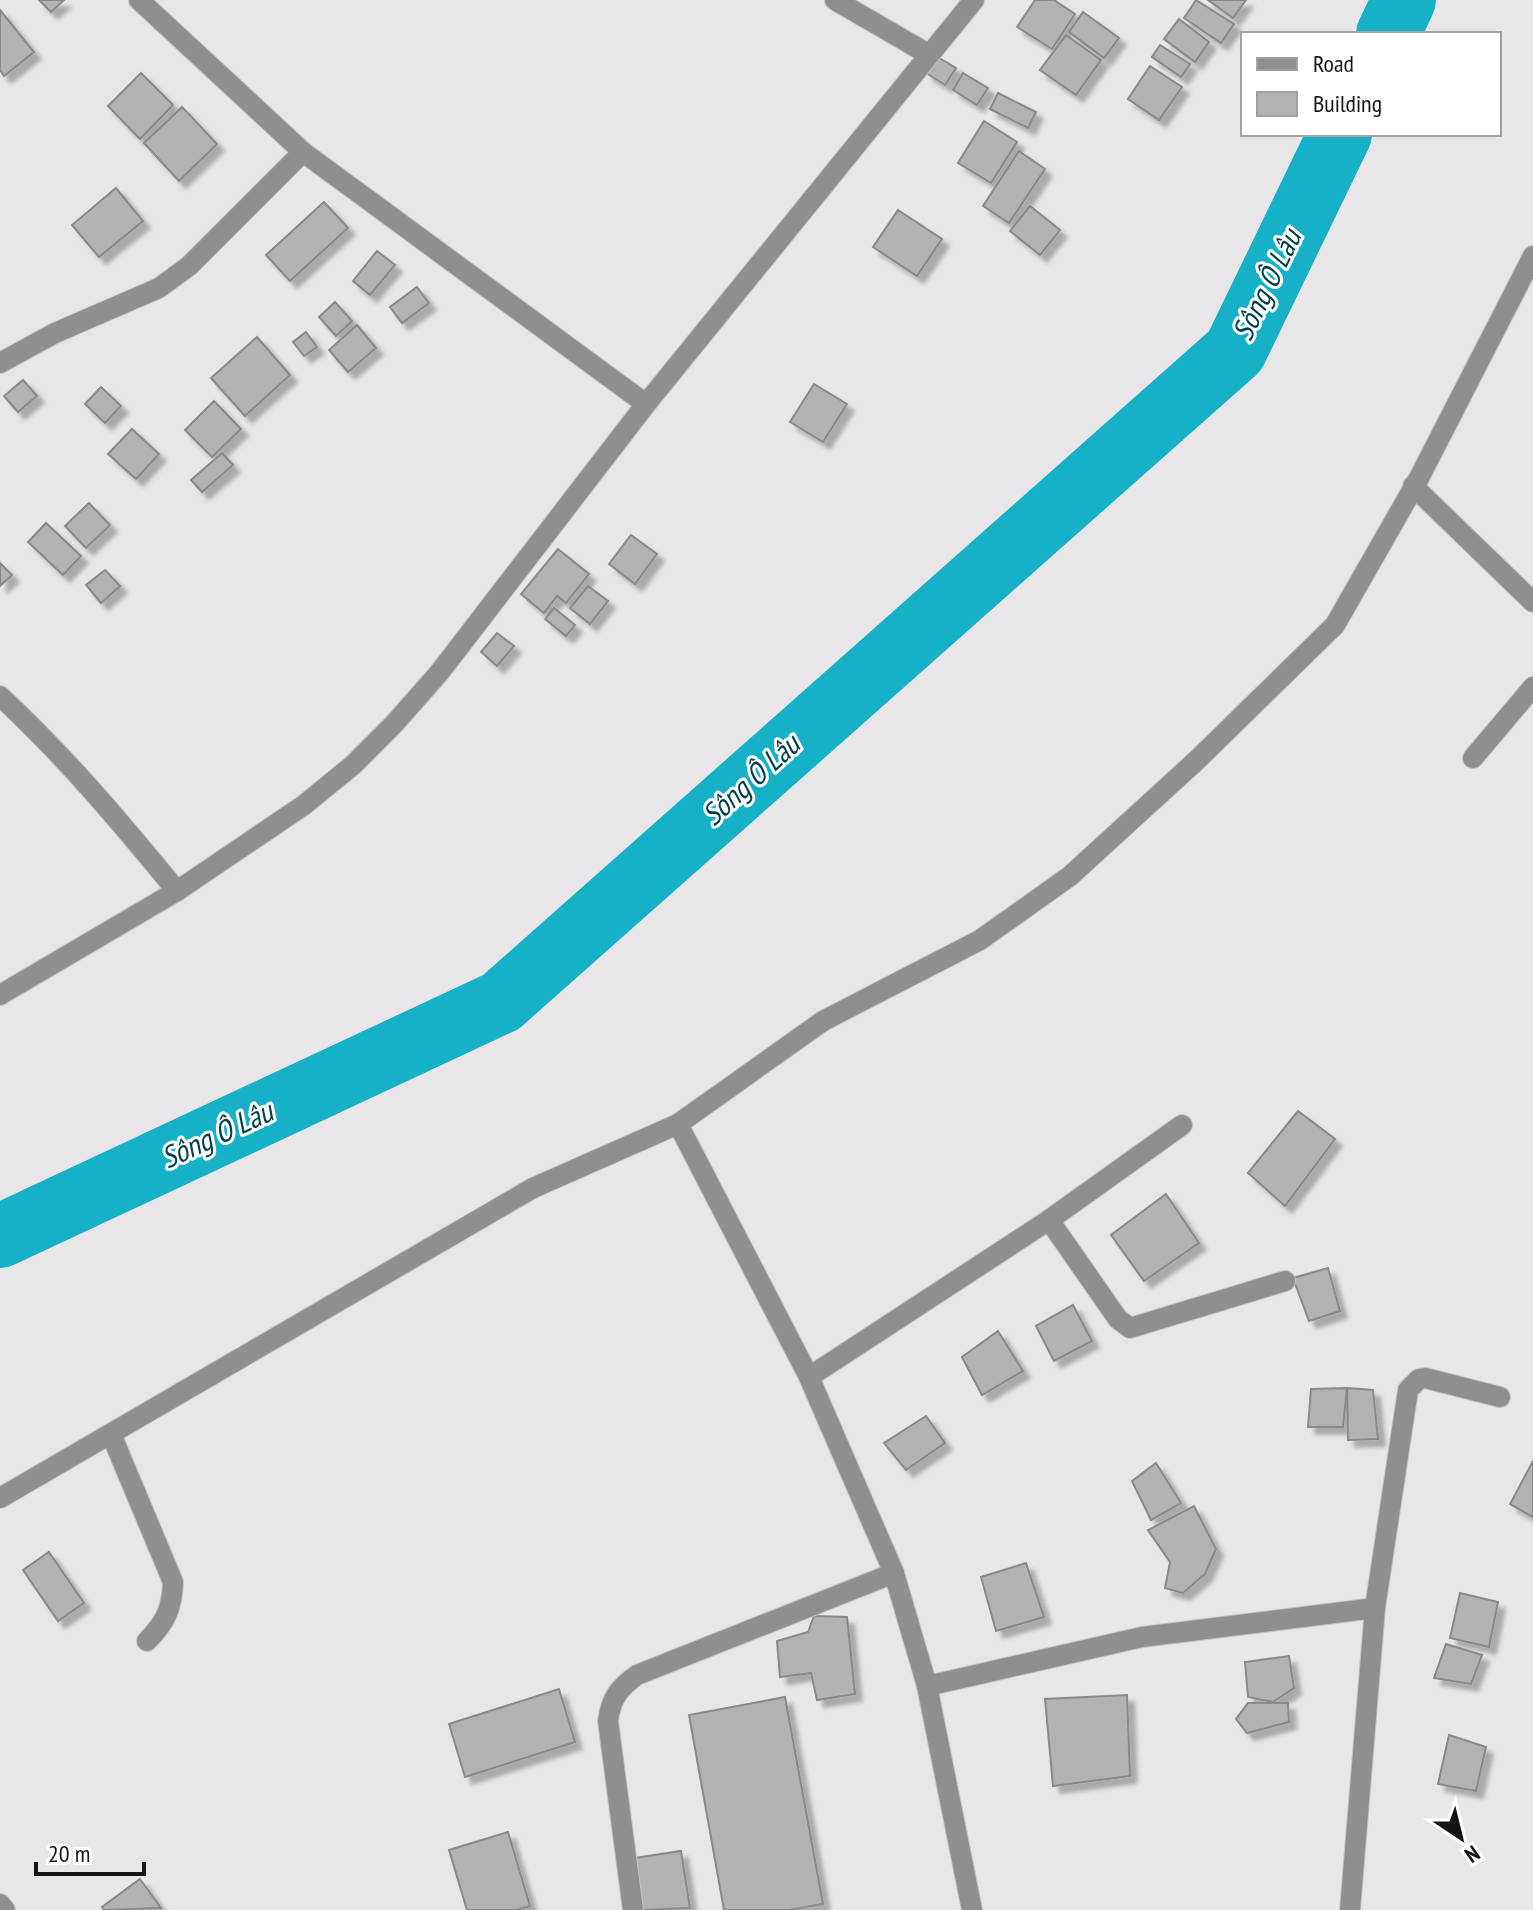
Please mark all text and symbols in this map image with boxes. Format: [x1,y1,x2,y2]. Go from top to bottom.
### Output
legend [1241,32,1501,136]
text: Road [1313,48,1354,79]
text: Building [1313,88,1382,119]
water label: Sông Ô Lâu [1222,221,1310,346]
water label: Sông Ô Lâu [693,723,809,833]
water label: Sông Ô Lâu [154,1090,280,1176]
north arrow [1421,1798,1501,1878]
scale bar [36,1826,144,1876]
text: 20 m [48,1838,90,1869]
text: N [1460,1840,1485,1869]

